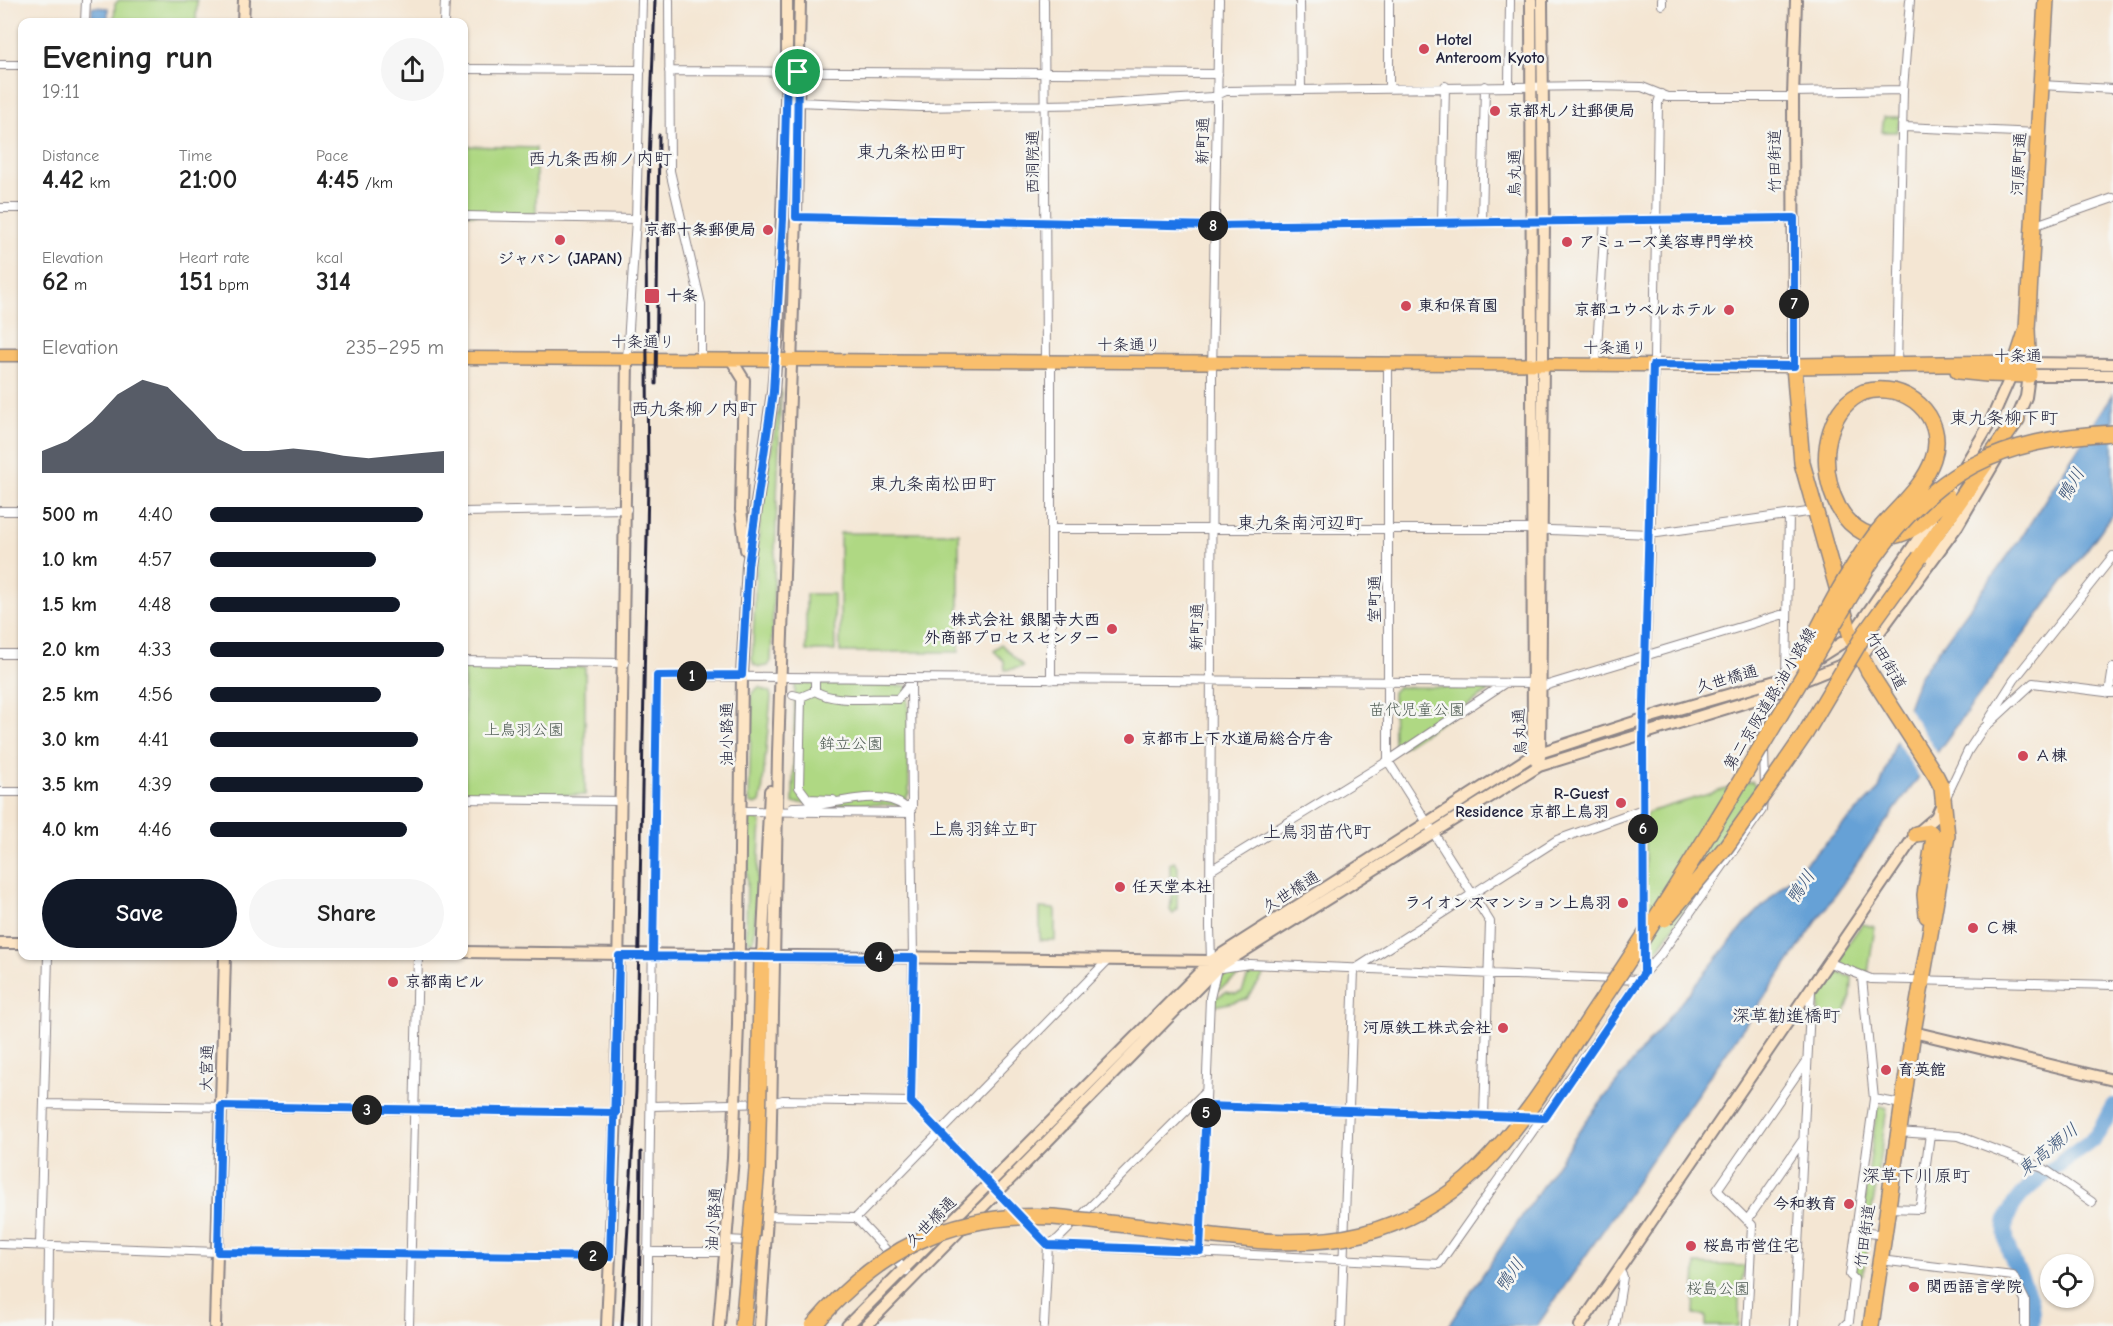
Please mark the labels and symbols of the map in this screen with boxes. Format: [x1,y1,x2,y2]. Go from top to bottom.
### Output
place label: Hotel Anteroom Kyoto [1436,31,1545,67]
marker: Hotel Anteroom Kyoto [1417,42,1431,56]
pin [772,46,823,97]
place label: 京都札ノ辻郵便局 [1507,102,1635,120]
marker: 京都札ノ辻郵便局 [1488,104,1502,118]
street label: 新町通 [1194,117,1212,165]
street label: 竹田街道 [1766,129,1784,193]
street label: 西洞院通 [1024,130,1042,194]
street label: 河原町通 [2008,132,2030,196]
district label: 東九条松田町 [857,142,965,163]
district label: 西九条西柳ノ内町 [528,149,672,170]
street label: 烏丸通 [1506,149,1524,197]
pin: 8 [1198,211,1228,241]
place label: 京都十条郵便局 [644,221,756,239]
marker: 京都十条郵便局 [761,223,775,237]
marker: ジャパン (JAPAN) [553,233,567,247]
place label: アミューズ美容専門学校 [1579,233,1753,251]
marker: アミューズ美容専門学校 [1560,235,1574,249]
place label: ジャパン (JAPAN) [498,250,622,268]
marker: 十条 [643,287,661,305]
place label: 十条 [666,287,698,305]
pin: 7 [1779,289,1809,319]
place label: 東和保育園 [1418,297,1498,315]
marker: 東和保育園 [1399,299,1413,313]
place label: 京都ユウベルホテル [1574,301,1717,319]
marker: 京都ユウベルホテル [1722,303,1736,317]
street label: 十条通り [611,333,675,351]
street label: 十条通り [1097,336,1161,354]
street label: 十条通り [1583,339,1647,357]
street label: 十条通 [1994,347,2042,365]
district label: 西九条柳ノ内町 [631,399,757,420]
district label: 東九条柳下町 [1950,408,2058,429]
water label: 鴨川 [2053,464,2089,506]
district label: 東九条南松田町 [870,474,996,495]
district label: 東九条南河辺町 [1237,513,1363,534]
street label: 室町通 [1366,575,1384,623]
street label: 新町通 [1188,603,1206,651]
place label: 株式会社 銀閣寺大西 外商部プロセスセンター [924,611,1100,647]
marker: 株式会社 銀閣寺大西 外商部プロセスセンター [1105,622,1119,636]
street label: 第二京阪道路;油小路線 [1720,624,1820,774]
street label: 竹田街道 [1862,629,1910,693]
pin: 1 [677,661,707,691]
street label: 久世橋通 [1694,662,1760,696]
park label: 苗代児童公園 [1369,701,1465,719]
street label: 油小路通 [718,702,736,766]
street label: 烏丸通 [1510,708,1530,756]
park label: 上鳥羽公園 [484,721,564,739]
place label: 京都市上下水道局総合庁舎 [1141,730,1333,748]
marker: 京都市上下水道局総合庁舎 [1122,732,1136,746]
park label: 鉾立公園 [819,735,883,753]
place label: Ａ棟 [2035,747,2068,765]
marker: Ａ棟 [2016,749,2030,763]
place label: R-Guest Residence 京都上鳥羽 [1455,785,1610,821]
marker: R-Guest Residence 京都上鳥羽 [1614,796,1628,810]
pin: 6 [1628,814,1658,844]
district label: 上鳥羽鉾立町 [929,819,1037,840]
district label: 上鳥羽苗代町 [1263,822,1371,843]
water label: 鴨川 [1782,866,1820,908]
street label: 久世橋通 [1259,867,1323,917]
place label: 任天堂本社 [1132,878,1212,896]
marker: 任天堂本社 [1113,880,1127,894]
place label: ライオンズマンション上鳥羽 [1405,894,1611,912]
marker: ライオンズマンション上鳥羽 [1616,896,1630,910]
place label: Ｃ棟 [1985,919,2018,937]
marker: Ｃ棟 [1966,921,1980,935]
pin: 4 [864,942,894,972]
place label: 京都南ビル [405,973,485,991]
marker: 京都南ビル [386,975,400,989]
district label: 深草勧進橋町 [1732,1006,1840,1027]
place label: 河原鉄工株式会社 [1363,1019,1491,1037]
marker: 河原鉄工株式会社 [1496,1021,1510,1035]
street label: 大宮通 [197,1044,217,1092]
place label: 育英館 [1898,1061,1946,1079]
marker: 育英館 [1879,1063,1893,1077]
pin: 3 [352,1095,382,1125]
pin: 5 [1191,1098,1221,1128]
water label: 東高瀬川 [2013,1119,2083,1181]
district label: 深草下川原町 [1862,1166,1970,1187]
street label: 油小路通 [703,1186,725,1252]
street label: 久世橋通 [902,1193,960,1251]
place label: 今和教育 [1773,1195,1837,1213]
marker: 今和教育 [1842,1197,1856,1211]
street label: 竹田街道 [1852,1203,1878,1269]
place label: 桜島市営住宅 [1703,1237,1799,1255]
marker: 桜島市営住宅 [1684,1239,1698,1253]
pin: 2 [578,1241,608,1271]
water label: 鴨川 [1491,1254,1529,1296]
place label: 関西語言学院 [1926,1278,2022,1296]
park label: 桜島公園 [1686,1280,1750,1298]
marker: 関西語言学院 [1907,1280,1921,1294]

